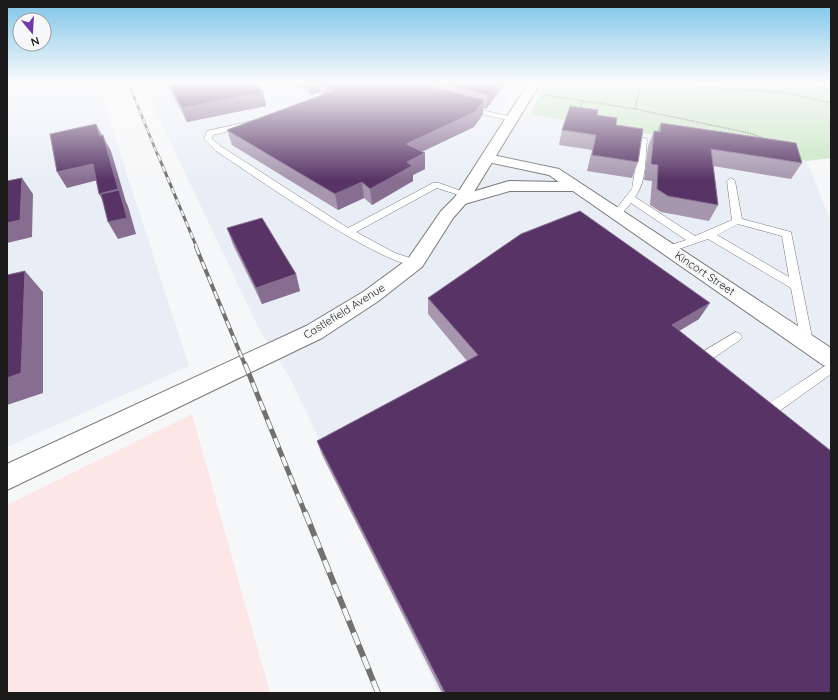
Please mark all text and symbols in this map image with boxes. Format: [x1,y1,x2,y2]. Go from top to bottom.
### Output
north arrow [12,12,52,52]
text: N [29,34,41,49]
street label: Kincort Street [672,248,738,298]
street label: Castlefield Avenue [301,280,387,342]

